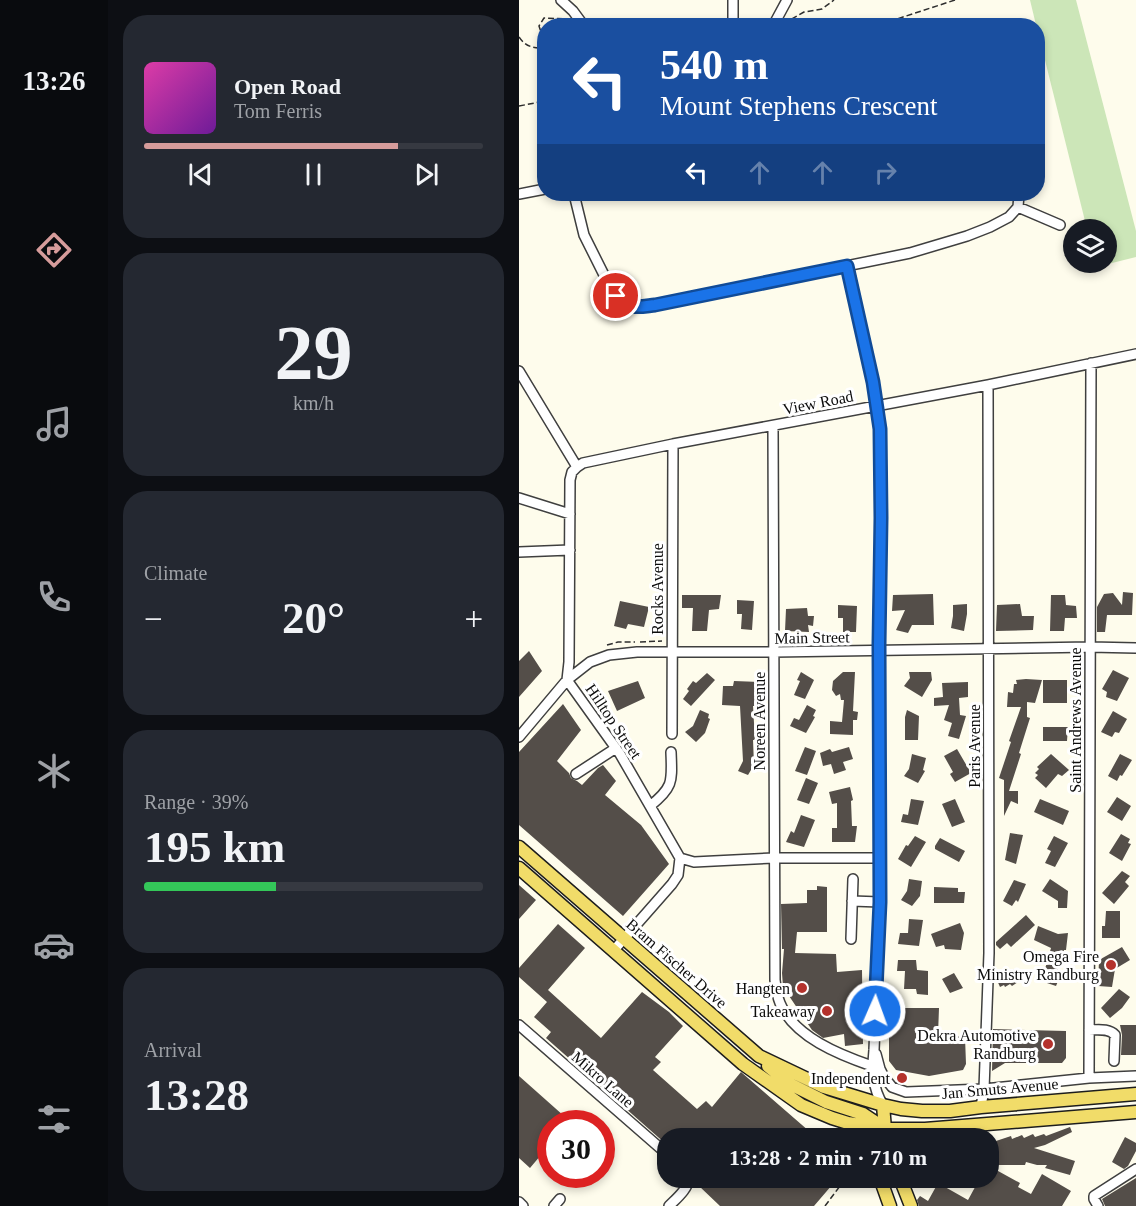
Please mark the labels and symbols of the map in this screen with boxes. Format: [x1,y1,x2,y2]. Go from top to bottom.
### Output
pin [590,270,641,321]
street label: View Road [781,387,855,418]
street label: Rocks Avenue [649,543,666,635]
street label: Main Street [774,628,850,647]
street label: Saint Andrews Avenue [1067,647,1084,793]
street label: Noreen Avenue [751,672,768,770]
street label: Hilltop Street [581,681,645,763]
street label: Paris Avenue [966,704,983,788]
street label: Bram Fischer Drive [623,915,730,1011]
place label: Omega Fire Ministry Randburg [977,948,1099,984]
marker: Omega Fire Ministry Randburg [1104,958,1118,972]
position arrow [843,979,907,1043]
place label: Hangten [736,980,790,998]
marker: Hangten [795,981,809,995]
place label: Takeaway [750,1003,815,1021]
marker: Takeaway [820,1004,834,1018]
place label: Dekra Automotive Randburg [917,1027,1036,1063]
marker: Dekra Automotive Randburg [1041,1037,1055,1051]
street label: Mikro Lane [568,1048,637,1111]
place label: Independent [811,1070,891,1088]
marker: Independent [895,1071,909,1085]
street label: Jan Smuts Avenue [941,1075,1059,1102]
speed limit sign: 30 [537,1110,615,1188]

